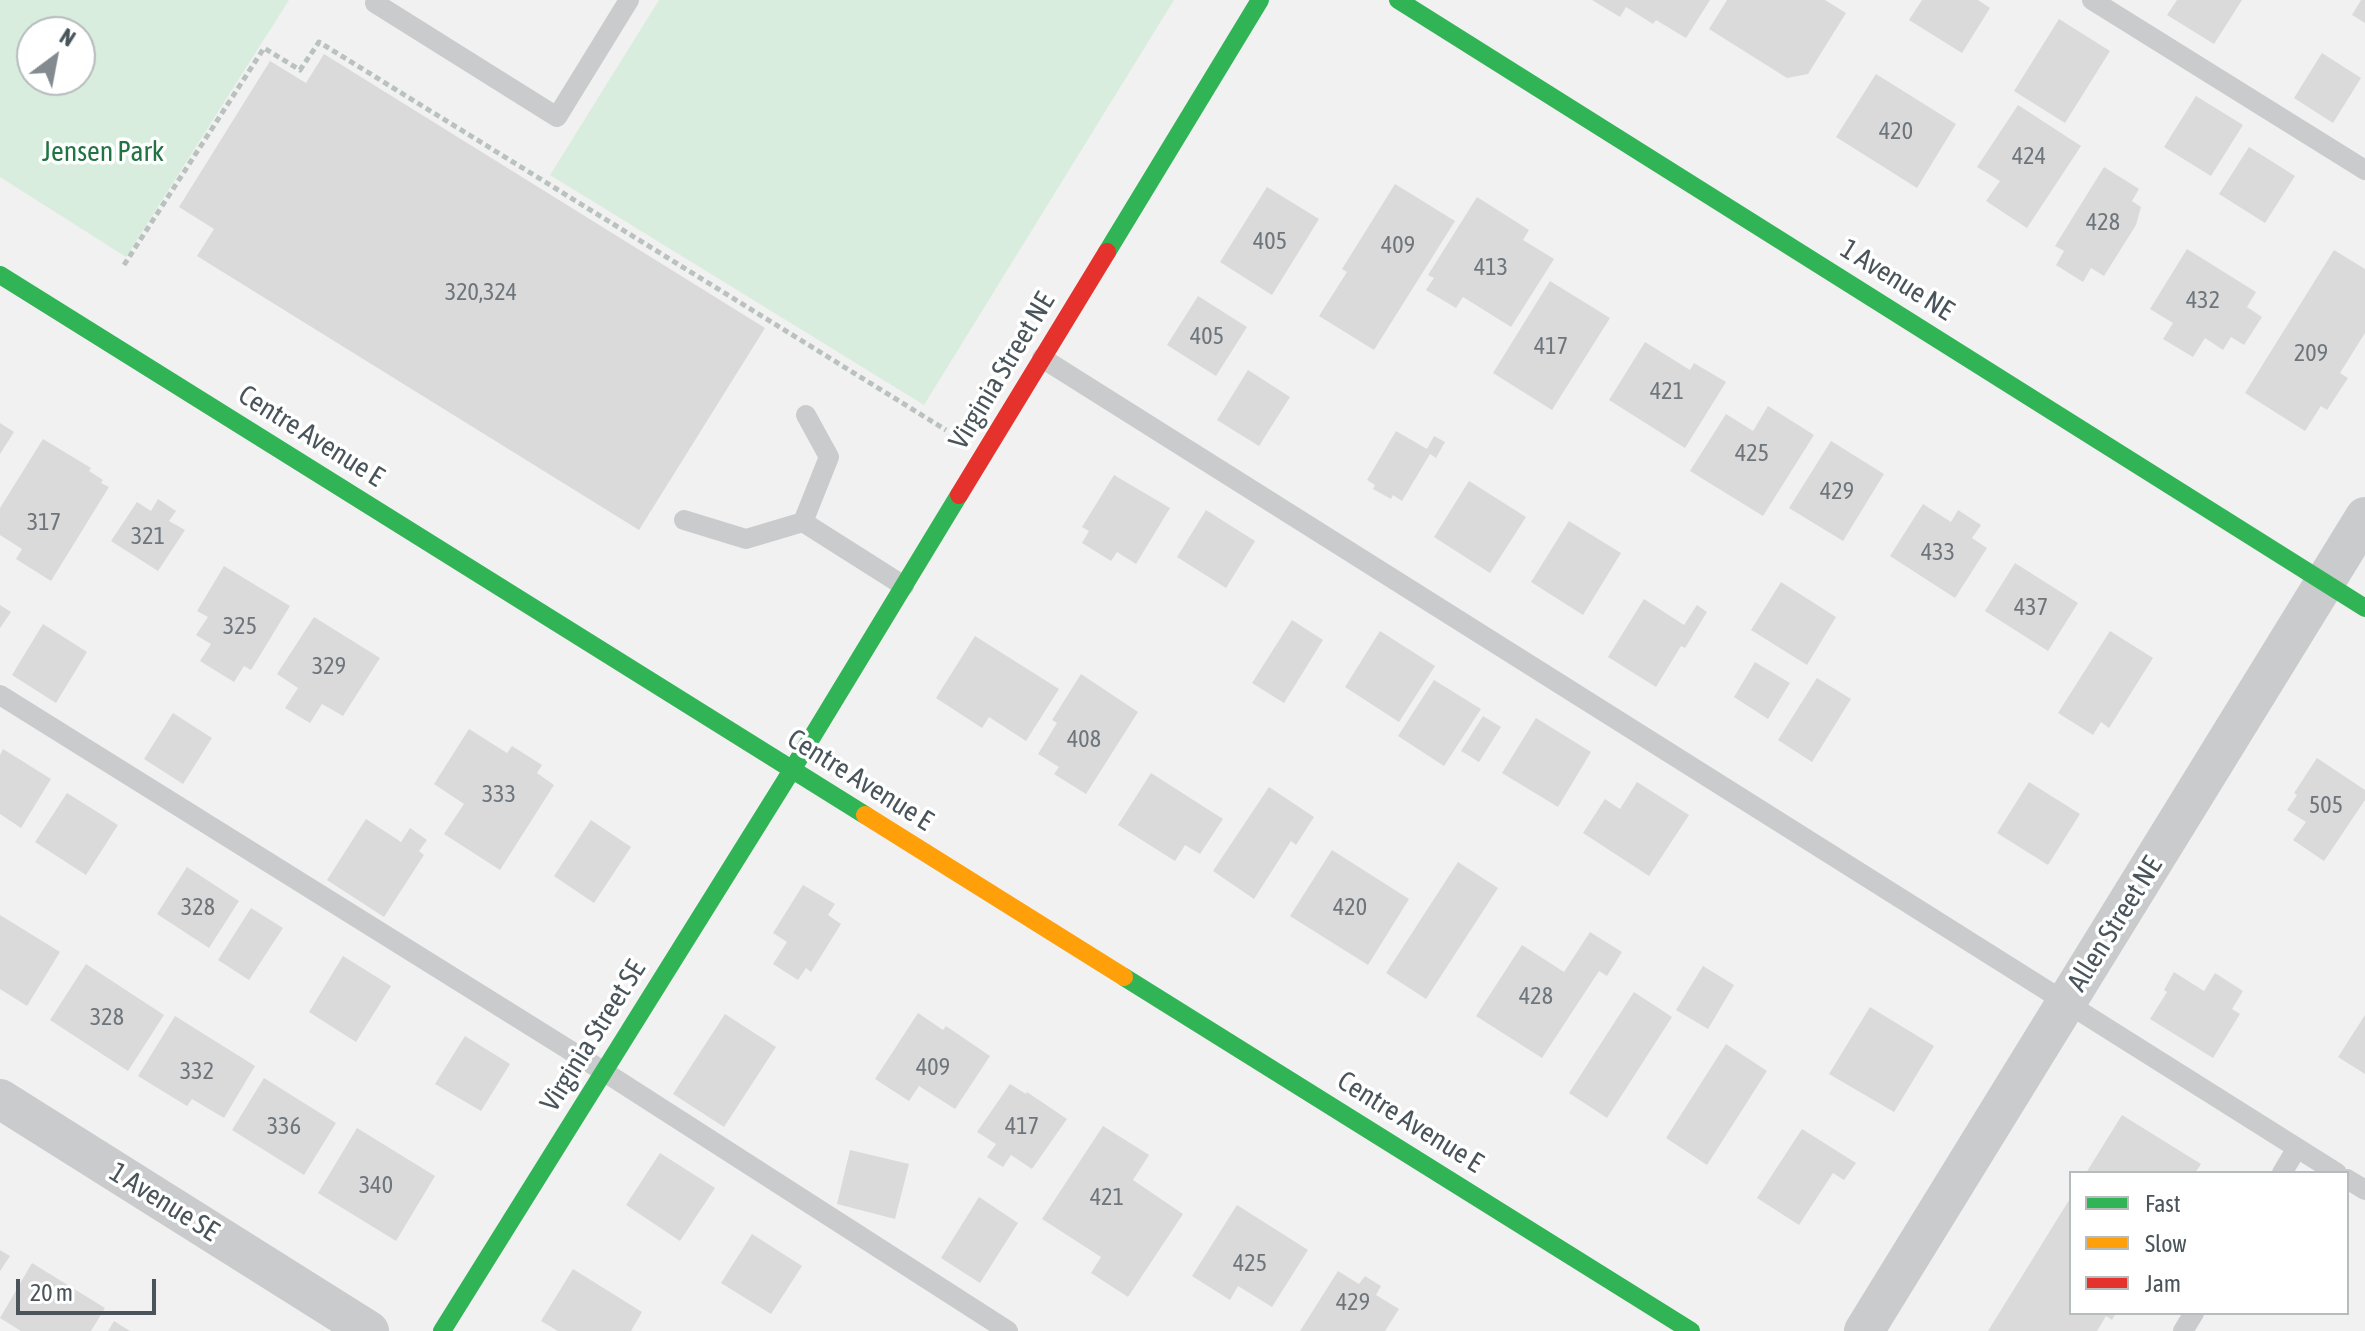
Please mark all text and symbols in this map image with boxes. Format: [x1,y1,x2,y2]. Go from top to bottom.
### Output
north arrow [16,16,96,96]
text: N [55,23,80,52]
house number: 420 [1879,117,1913,145]
park label: Jensen Park [42,135,164,169]
house number: 424 [2012,142,2046,170]
house number: 428 [2086,208,2120,236]
house number: 405 [1253,227,1287,255]
house number: 409 [1381,231,1415,259]
street label: 1 Avenue NE [1834,232,1960,328]
house number: 413 [1474,253,1508,281]
house number: 320,324 [445,278,517,306]
house number: 432 [2186,286,2220,314]
street label: Virginia Street NE [942,287,1062,455]
house number: 405 [1190,322,1224,350]
house number: 417 [1534,332,1568,360]
house number: 209 [2294,339,2328,367]
house number: 421 [1650,377,1684,405]
street label: Centre Avenue E [232,378,390,494]
house number: 425 [1735,439,1769,467]
house number: 429 [1820,477,1854,505]
house number: 317 [27,508,61,536]
house number: 321 [131,522,165,550]
house number: 433 [1921,538,1955,566]
house number: 437 [2014,593,2048,621]
house number: 325 [223,612,257,640]
house number: 329 [312,652,346,680]
street label: Centre Avenue E [781,722,939,838]
house number: 408 [1067,725,1101,753]
house number: 333 [482,780,516,808]
house number: 505 [2309,791,2343,819]
street label: Allen Street NE [2060,851,2170,997]
house number: 328 [181,893,215,921]
house number: 420 [1333,893,1367,921]
street label: Virginia Street SE [533,954,653,1118]
house number: 428 [1519,982,1553,1010]
house number: 328 [90,1003,124,1031]
house number: 409 [916,1053,950,1081]
house number: 332 [180,1057,214,1085]
street label: Centre Avenue E [1331,1064,1489,1180]
house number: 336 [267,1112,301,1140]
house number: 417 [1005,1112,1039,1140]
street label: 1 Avenue SE [103,1155,225,1249]
house number: 340 [359,1171,393,1199]
legend [2069,1171,2349,1315]
house number: 421 [1090,1183,1124,1211]
text: Fast [2145,1190,2181,1217]
text: Slow [2145,1230,2187,1257]
house number: 425 [1233,1249,1267,1277]
scale bar [20,1263,160,1313]
text: Jam [2145,1270,2181,1297]
text: 20 m [30,1279,73,1306]
house number: 429 [1336,1288,1370,1316]

